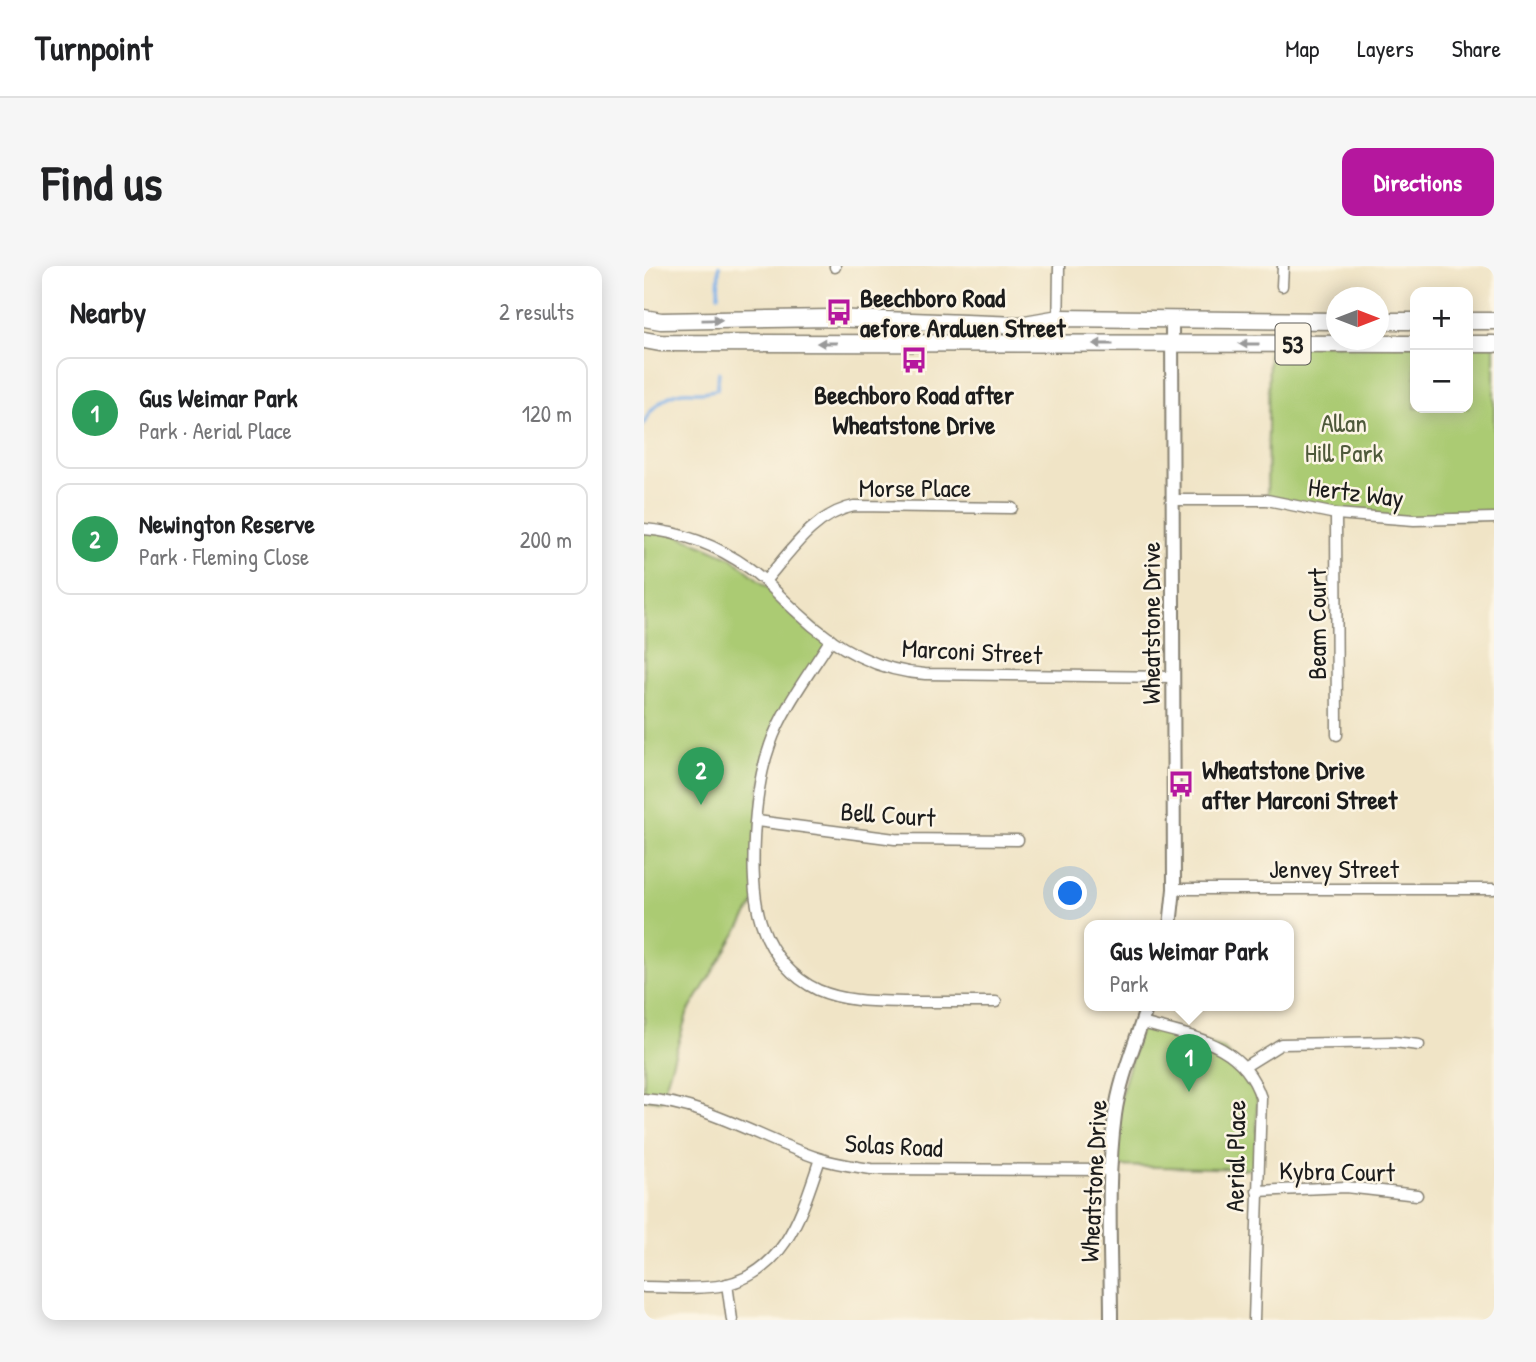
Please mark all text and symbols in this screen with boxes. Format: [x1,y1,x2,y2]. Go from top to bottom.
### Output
text: Turnpoint [35,26,152,70]
text: Map [1285,32,1319,64]
text: Layers [1357,32,1414,64]
text: Share [1452,32,1501,64]
button: Directions [1342,148,1494,216]
text: Find us [42,149,162,215]
place label: Beechboro Road aefore Araluen Street [860,280,1067,345]
north arrow [1326,287,1389,350]
map controls [1410,287,1473,413]
button: + [1410,287,1473,350]
text: Nearby [70,292,146,332]
text: 2 results [499,296,574,327]
bus stop icon: Beechboro Road aefore Araluen Street [824,297,854,327]
one-way arrow [701,314,723,326]
road number: 53 [1276,323,1310,364]
one-way arrow [816,337,838,349]
one-way arrow [1092,338,1114,350]
one-way arrow [1238,338,1260,350]
bus stop icon: Beechboro Road after Wheatstone Drive [899,345,929,375]
button: − [1410,350,1473,413]
place label: Beechboro Road after Wheatstone Drive [814,377,1015,442]
text: Gus Weimar Park [139,380,297,415]
text: 1 [91,398,99,429]
text: 120 m [522,398,572,429]
park label: Allan Hill Park [1305,405,1384,470]
text: Park · Aerial Place [139,415,292,446]
street label: Hertz Way [1306,469,1406,515]
street label: Morse Place [859,470,971,505]
text: Newington Reserve [139,506,315,541]
text: 2 [90,524,100,555]
text: 200 m [520,524,572,555]
text: Park · Fleming Close [139,541,309,572]
street label: Wheatstone Drive [1133,542,1168,704]
street label: Beam Court [1299,567,1334,680]
street label: Marconi Street [901,630,1044,672]
pin: 2 [678,747,724,805]
place label: Wheatstone Drive after Marconi Street [1202,752,1398,817]
bus stop icon: Wheatstone Drive after Marconi Street [1166,769,1196,799]
street label: Bell Court [839,793,938,835]
street label: Jenvey Street [1269,851,1400,886]
your location [1053,876,1087,910]
popup [1084,920,1294,1011]
text: Gus Weimar Park [1110,933,1268,968]
text: Park [1110,968,1148,999]
pin: 1 [1166,1034,1212,1092]
street label: Wheatstone Drive [1071,1099,1115,1263]
street label: Aerial Place [1217,1100,1253,1212]
street label: Solas Road [844,1125,944,1165]
street label: Kybra Court [1279,1152,1396,1190]

